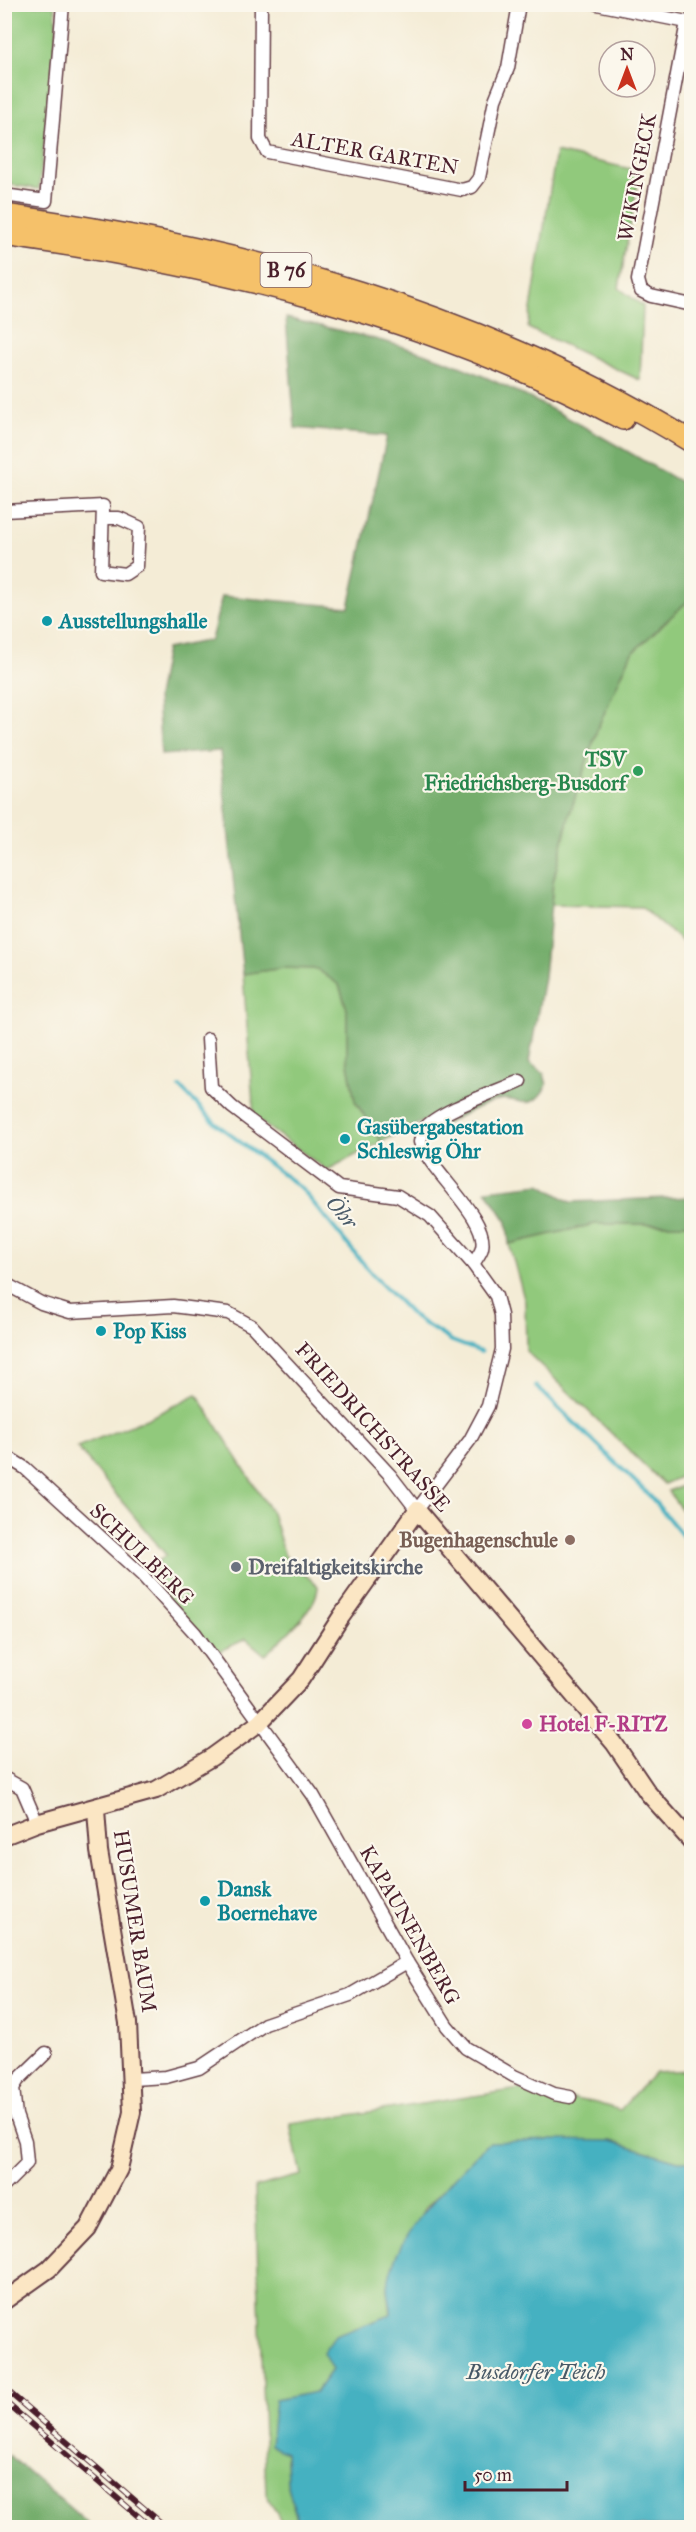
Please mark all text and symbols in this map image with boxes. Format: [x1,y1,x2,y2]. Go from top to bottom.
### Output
north arrow [597,39,657,99]
text: N [620,45,634,64]
street label: WIKINGECK [612,110,662,243]
street label: ALTER GARTEN [289,125,461,181]
road number: B 76 [260,253,312,287]
place label: Ausstellungshalle [57,608,208,634]
marker: Ausstellungshalle [40,614,54,628]
place label: TSV Friedrichsberg-Busdorf [424,746,630,796]
marker: TSV Friedrichsberg-Busdorf [631,764,645,778]
place label: Gasübergabestation Schleswig Öhr [357,1114,524,1164]
marker: Gasübergabestation Schleswig Öhr [338,1132,352,1146]
water label: Öhr [320,1190,365,1236]
place label: Pop Kiss [113,1318,187,1344]
marker: Pop Kiss [94,1324,108,1338]
street label: FRIEDRICHSTRASSE [290,1337,456,1517]
street label: SCHULBERG [84,1498,200,1610]
place label: Bugenhagenschule [399,1527,558,1553]
marker: Bugenhagenschule [563,1533,577,1547]
place label: Dreifaltigkeitskirche [248,1554,423,1580]
marker: Dreifaltigkeitskirche [229,1560,243,1574]
place label: Hotel F-RITZ [539,1711,668,1737]
marker: Hotel F-RITZ [520,1717,534,1731]
street label: HUSUMER BAUM [108,1828,162,2014]
street label: KAPAUNENBERG [354,1841,466,2009]
place label: Dansk Boernehave [217,1876,317,1926]
marker: Dansk Boernehave [198,1894,212,1908]
water label: Busdorfer Teich [465,2358,606,2385]
scale bar [465,2454,567,2492]
text: 50 m [474,2464,512,2486]

